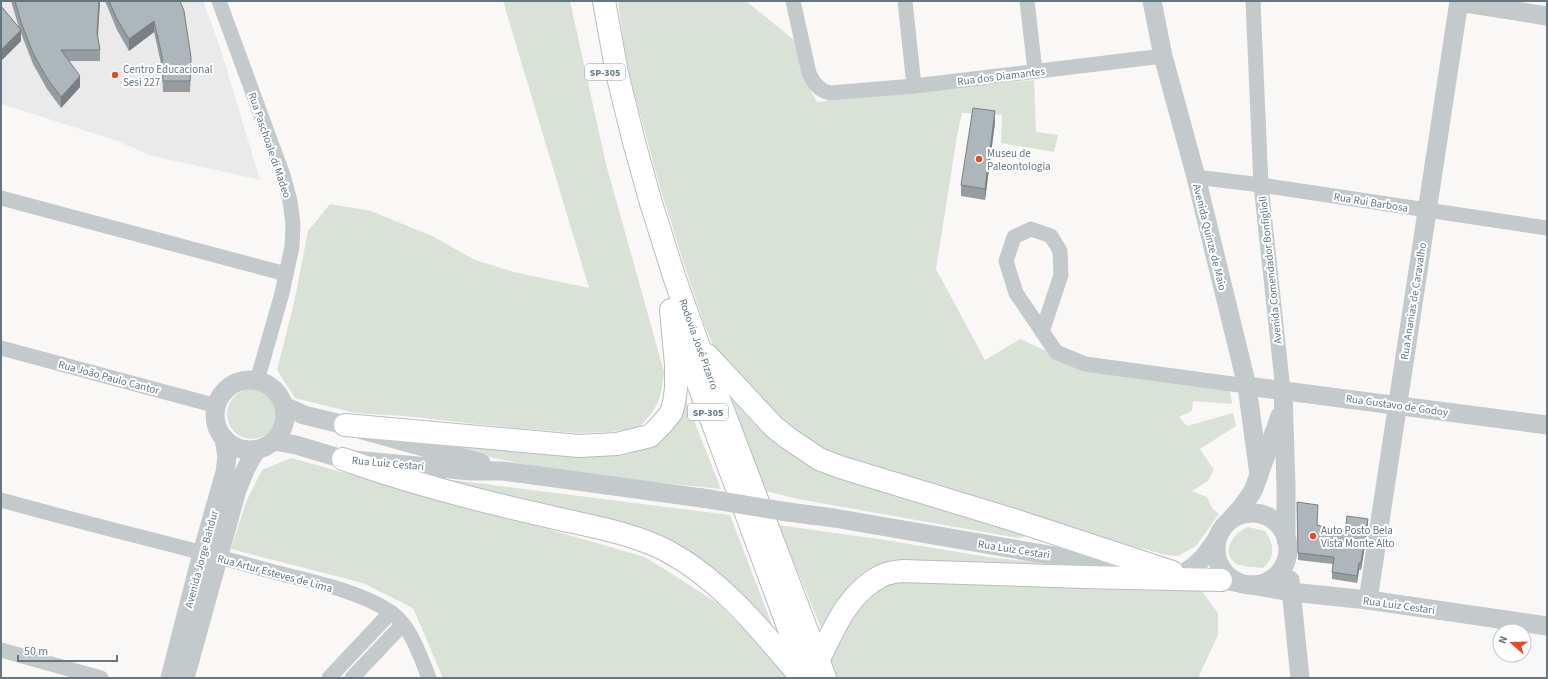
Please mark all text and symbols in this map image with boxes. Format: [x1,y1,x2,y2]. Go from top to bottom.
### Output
place label: Centro Educacional Sesi 227 [123,62,213,90]
road number: SP-305 [585,64,625,80]
street label: Rua dos Diamantes [956,64,1046,89]
marker: Centro Educacional Sesi 227 [110,70,120,80]
street label: Rua Paschoale di Madeo [244,90,295,200]
place label: Museu de Paleontologia [987,146,1051,174]
marker: Museu de Paleontologia [974,154,984,164]
street label: Avenida Quinze de Maio [1189,182,1230,292]
street label: Rua Rui Barbosa [1333,189,1409,216]
street label: Avenida Comendador Bonfiglioli [1255,195,1286,345]
street label: Rua Ananias de Caravalho [1397,241,1430,361]
street label: Rodovia José Pizarro [675,297,722,392]
street label: Rua João Paulo Cantor [57,357,161,398]
street label: Rua Gustavo de Godoy [1345,391,1449,420]
road number: SP-305 [688,404,728,420]
street label: Rua Luiz Cestari [351,453,425,474]
street label: Avenida Jorge Bahdur [181,508,222,610]
place label: Auto Posto Bela Vista Monte Alto [1321,523,1395,551]
marker: Auto Posto Bela Vista Monte Alto [1308,531,1318,541]
street label: Rua Luiz Cestari [977,536,1051,563]
street label: Rua Artur Esteves de Lima [216,551,334,596]
street label: Rua Luiz Cestari [1362,593,1436,618]
north arrow [1492,623,1532,663]
text: N [1495,634,1511,646]
scale bar [18,637,117,663]
text: 50 m [24,643,48,660]

